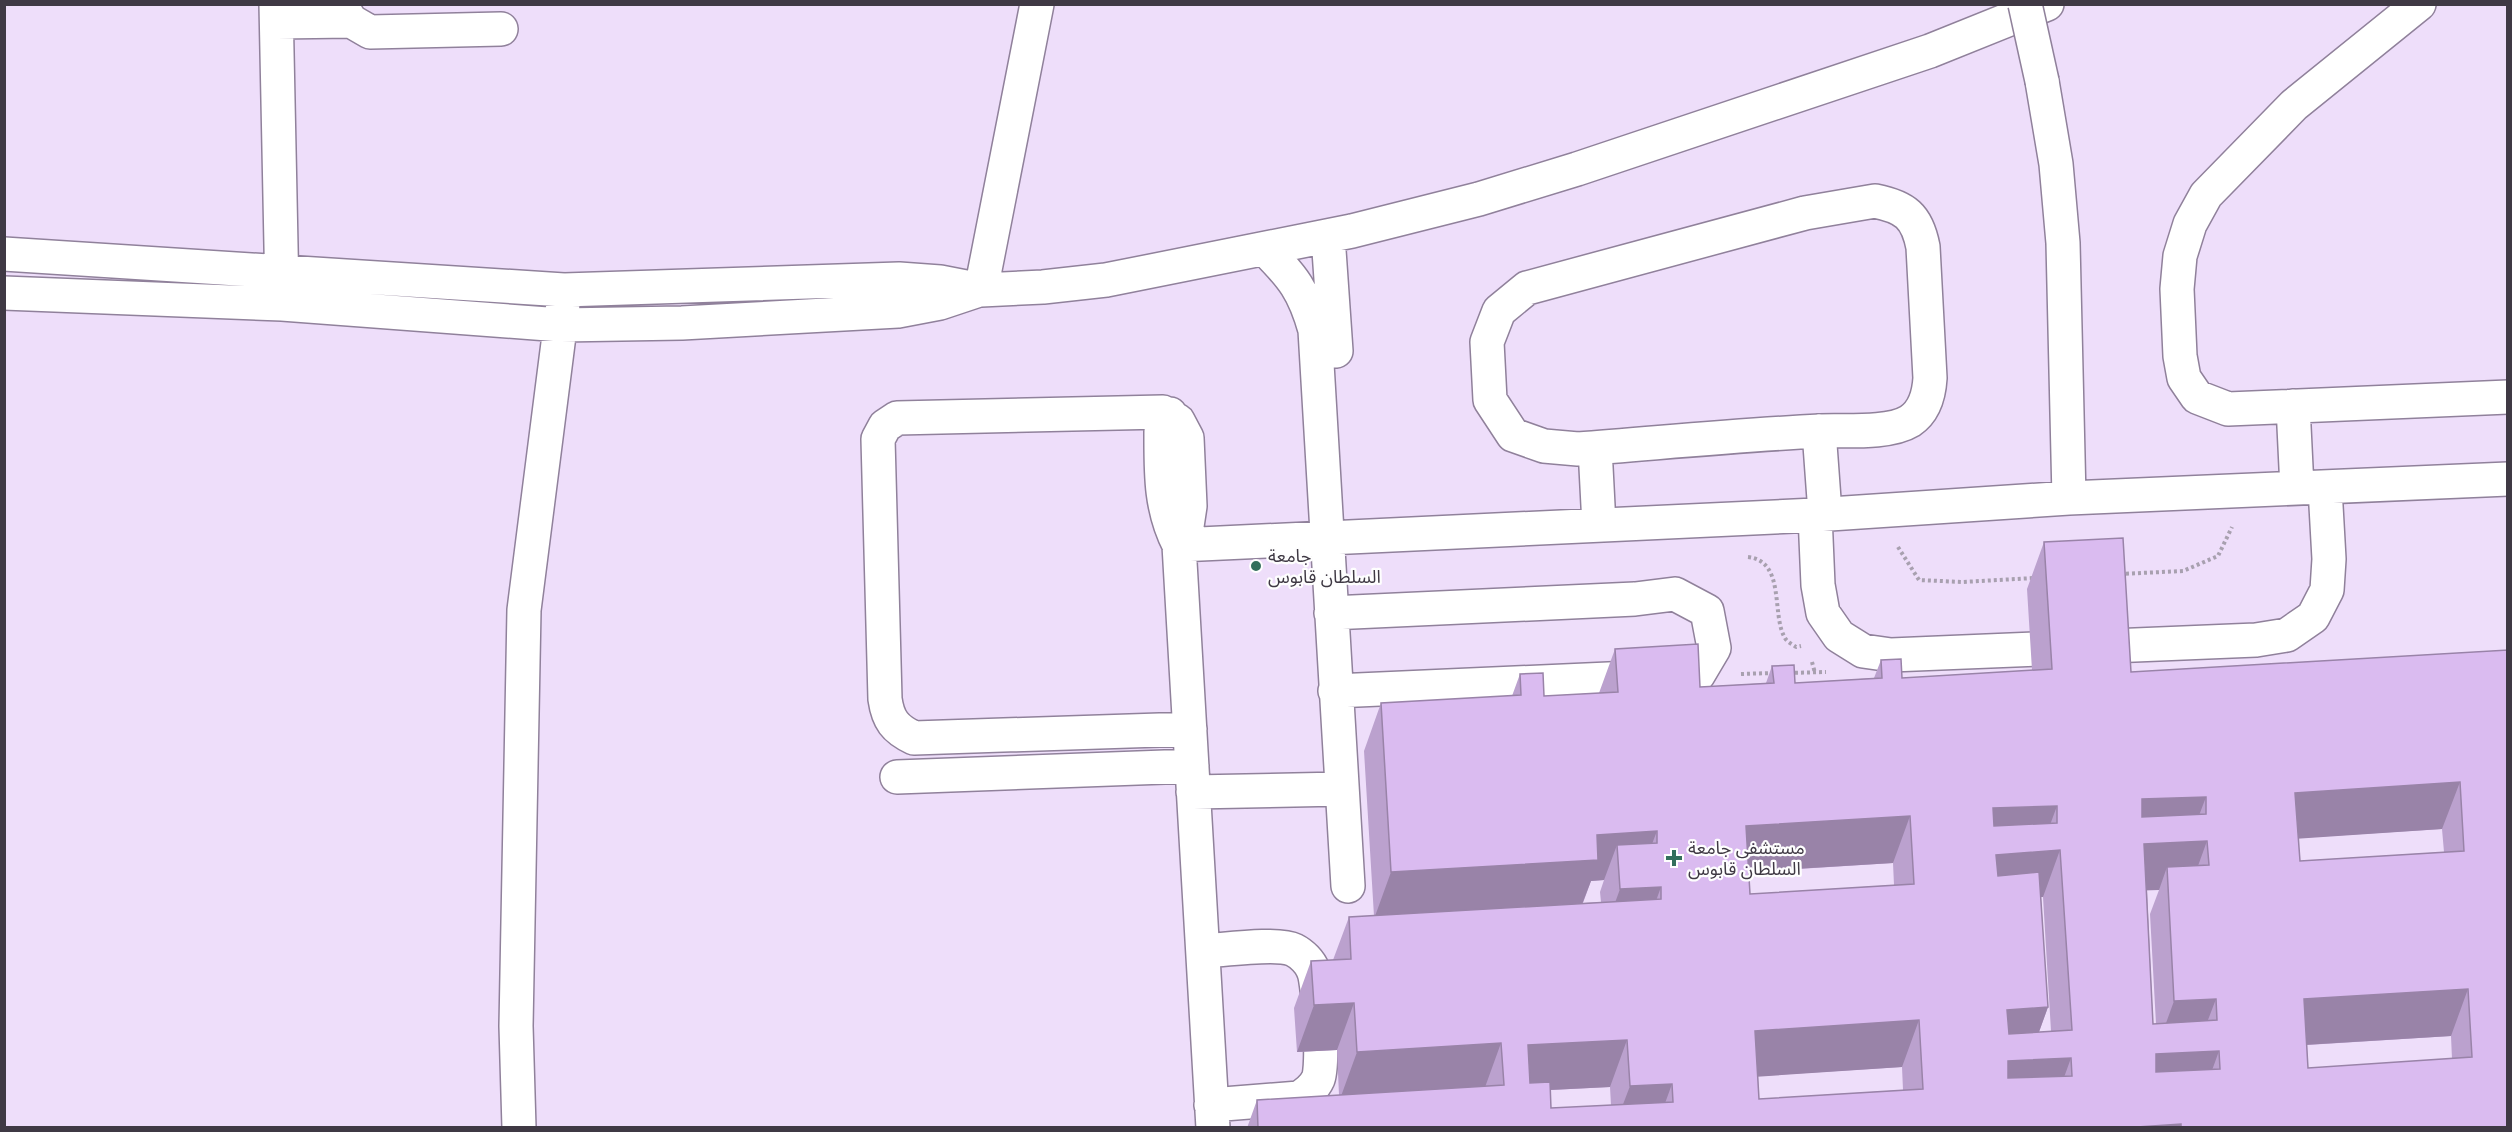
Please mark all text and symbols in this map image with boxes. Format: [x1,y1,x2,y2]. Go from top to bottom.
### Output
place label: جامعة السلطان قابوس [1268,543,1381,588]
marker: جامعة السلطان قابوس [1249,559,1263,573]
place label: مستشفى جامعة السلطان قابوس [1688,835,1805,880]
marker: مستشفى جامعة السلطان قابوس [1665,849,1683,867]

